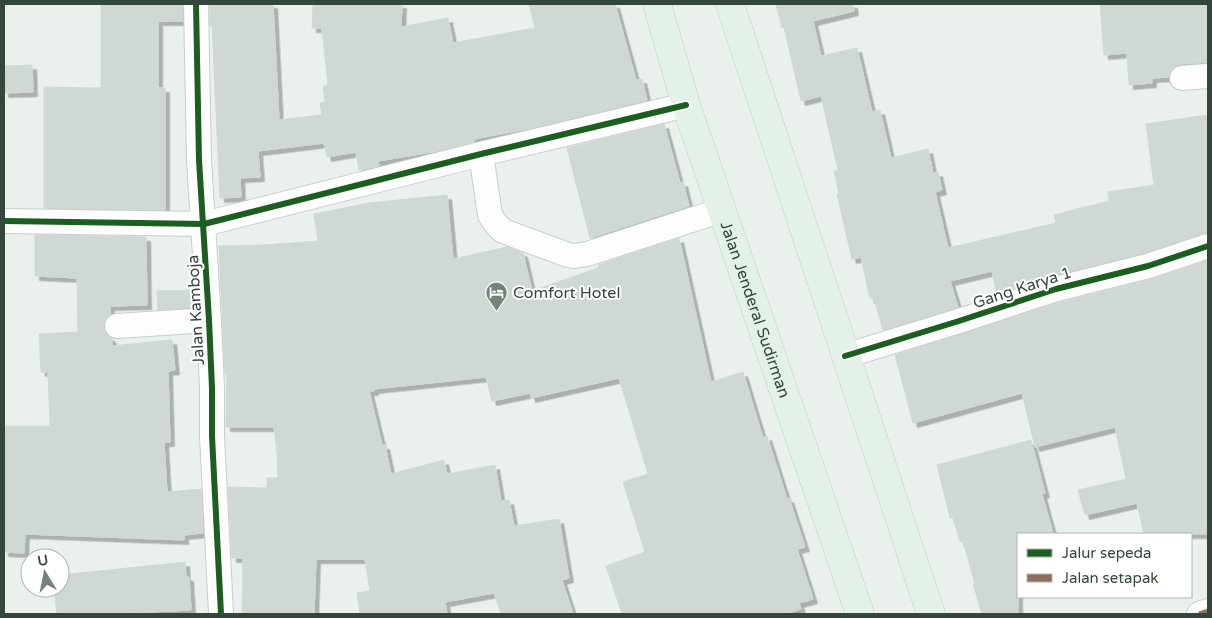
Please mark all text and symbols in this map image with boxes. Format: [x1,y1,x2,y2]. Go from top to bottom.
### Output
street label: Jalan Jenderal Sudirman [715,219,794,401]
street label: Jalan Kamboja [183,254,209,366]
street label: Gang Karya 1 [970,263,1074,313]
hotel icon: Comfort Hotel [485,280,509,311]
place label: Comfort Hotel [513,283,620,303]
legend [1017,533,1192,598]
text: Jalur sepeda [1062,544,1151,562]
north arrow [20,548,70,598]
text: U [36,551,50,570]
text: Jalan setapak [1062,569,1159,587]

